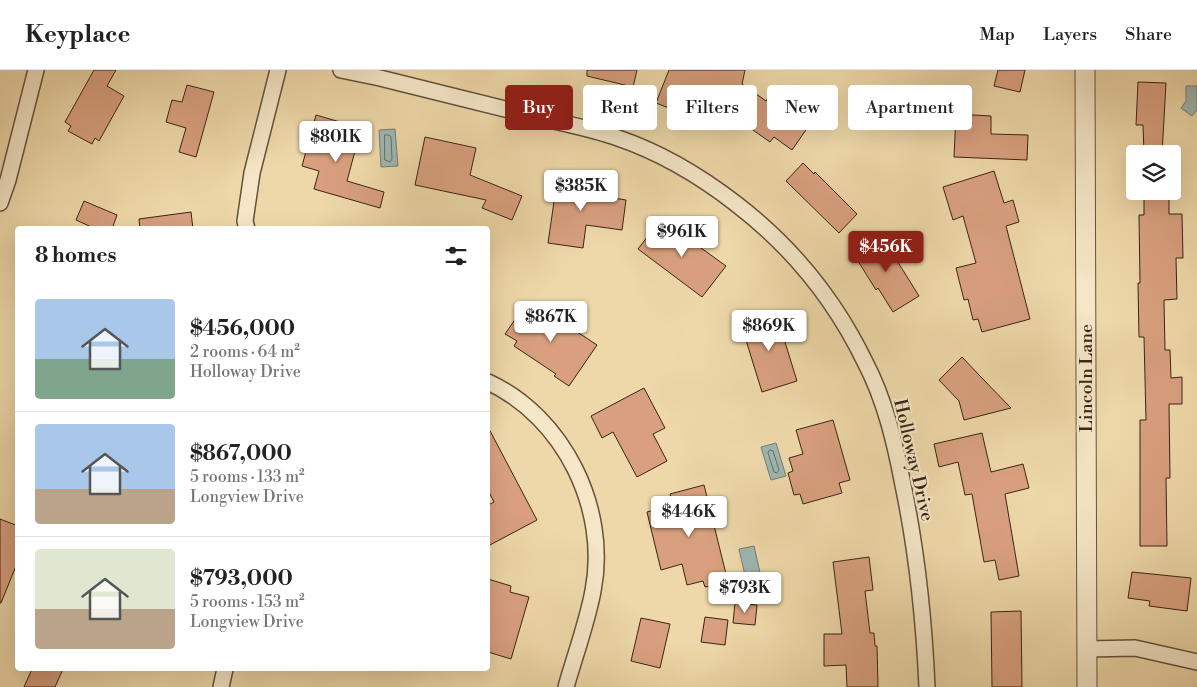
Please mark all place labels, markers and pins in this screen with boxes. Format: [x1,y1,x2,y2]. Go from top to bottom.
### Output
pin: $801K [301,121,371,163]
pin: $385K [546,170,616,212]
pin: $961K [647,216,717,258]
pin: $456K [851,230,921,273]
pin: $867K [516,300,586,343]
pin: $869K [734,310,804,352]
pin: $446K [654,496,724,538]
pin: $793K [710,572,780,614]

